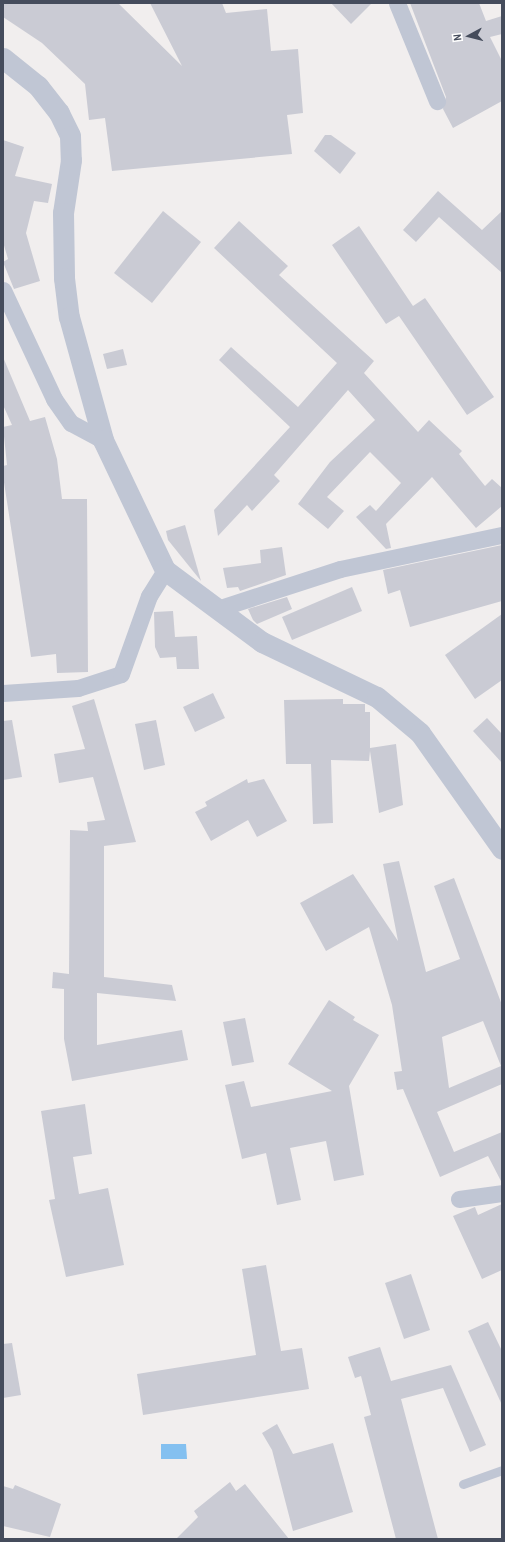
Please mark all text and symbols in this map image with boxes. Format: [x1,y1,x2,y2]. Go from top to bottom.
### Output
north arrow [449,16,489,56]
text: N [450,33,464,42]

